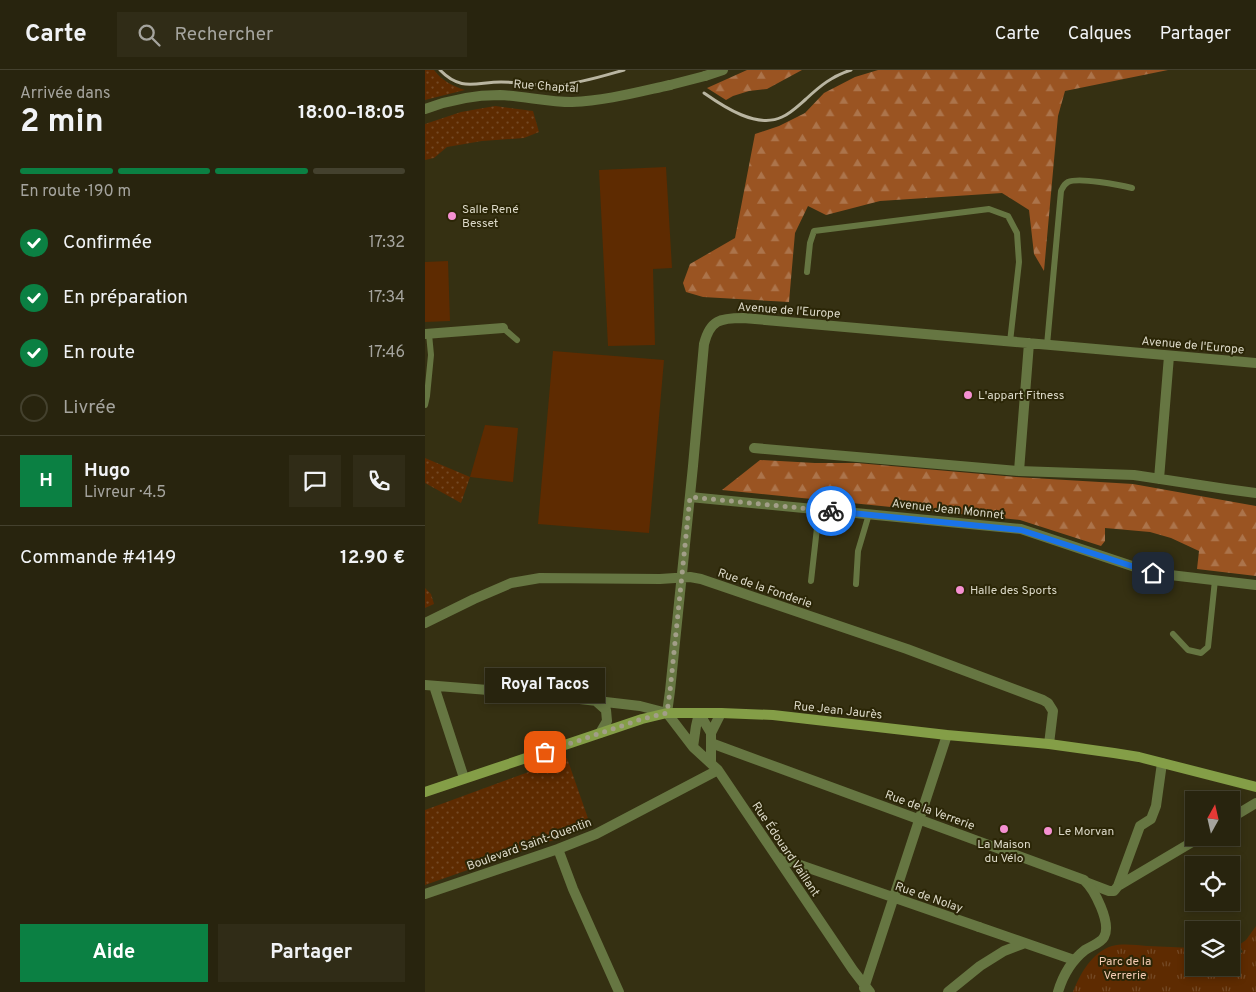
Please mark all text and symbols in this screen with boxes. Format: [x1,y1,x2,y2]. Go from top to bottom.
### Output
search box [117,12,467,57]
text: Carte [25,20,87,50]
icon: search [135,21,163,49]
text: Rechercher [175,23,273,47]
text: Carte [995,23,1040,46]
text: Calques [1068,23,1132,46]
text: Partager [1160,23,1231,46]
street label: Rue Chaptal [513,77,579,97]
text: Arrivée dans [20,84,110,104]
text: 18:00–18:05 [298,101,405,125]
text: 2 min [20,103,104,143]
text: En route · 190 m [20,182,131,202]
place label: Salle René Besset [462,202,519,232]
marker: Salle René Besset [446,210,458,222]
icon: check [20,229,48,257]
text: Confirmée [63,231,152,255]
text: 17:32 [369,233,405,253]
icon: check [20,284,48,312]
text: En préparation [63,286,188,310]
text: 17:34 [368,288,405,308]
street label: Avenue de l'Europe [737,299,841,323]
street label: Avenue de l'Europe [1141,334,1245,358]
icon: check [20,339,48,367]
text: En route [63,341,135,365]
text: 17:46 [368,343,405,363]
place label: L'appart Fitness [978,388,1064,404]
marker: L'appart Fitness [962,389,974,401]
text: Livrée [63,396,116,420]
button: chat [289,455,341,507]
button: phone [353,455,405,507]
text: Hugo [84,459,130,483]
text: H [39,469,53,493]
text: Livreur · 4.5 [84,483,166,503]
courier [806,486,856,536]
street label: Avenue Jean Monnet [891,496,1005,524]
icon: bike [817,497,845,525]
text: Commande #4149 [20,546,176,570]
text: 12.90 € [340,546,405,570]
pin [1132,552,1174,594]
icon: home [1139,559,1167,587]
street label: Rue de la Fonderie [715,565,814,613]
place label: Halle des Sports [970,583,1057,599]
marker: Halle des Sports [954,584,966,596]
callout: Royal Tacos [485,667,605,702]
text: Royal Tacos [501,675,589,695]
street label: Rue Jean Jaurès [793,698,883,724]
pin [524,731,566,773]
icon: bag [531,738,559,766]
street label: Rue de la Verrerie [883,787,977,835]
north arrow [1185,791,1240,846]
map controls [1185,791,1240,976]
street label: Rue Édouard Vaillant [748,799,823,900]
street label: Boulevard Saint-Quentin [465,815,594,875]
marker: La Maison du Vélo [998,823,1010,835]
place label: Le Morvan [1058,824,1114,840]
marker: Le Morvan [1042,825,1054,837]
place label: La Maison du Vélo [977,837,1031,867]
button: locate [1185,856,1240,911]
street label: Rue de Nolay [893,879,965,917]
button: layers [1185,921,1240,976]
button: Aide [20,924,208,982]
button: Partager [218,924,405,982]
park label: Parc de la Verrerie [1099,954,1151,984]

